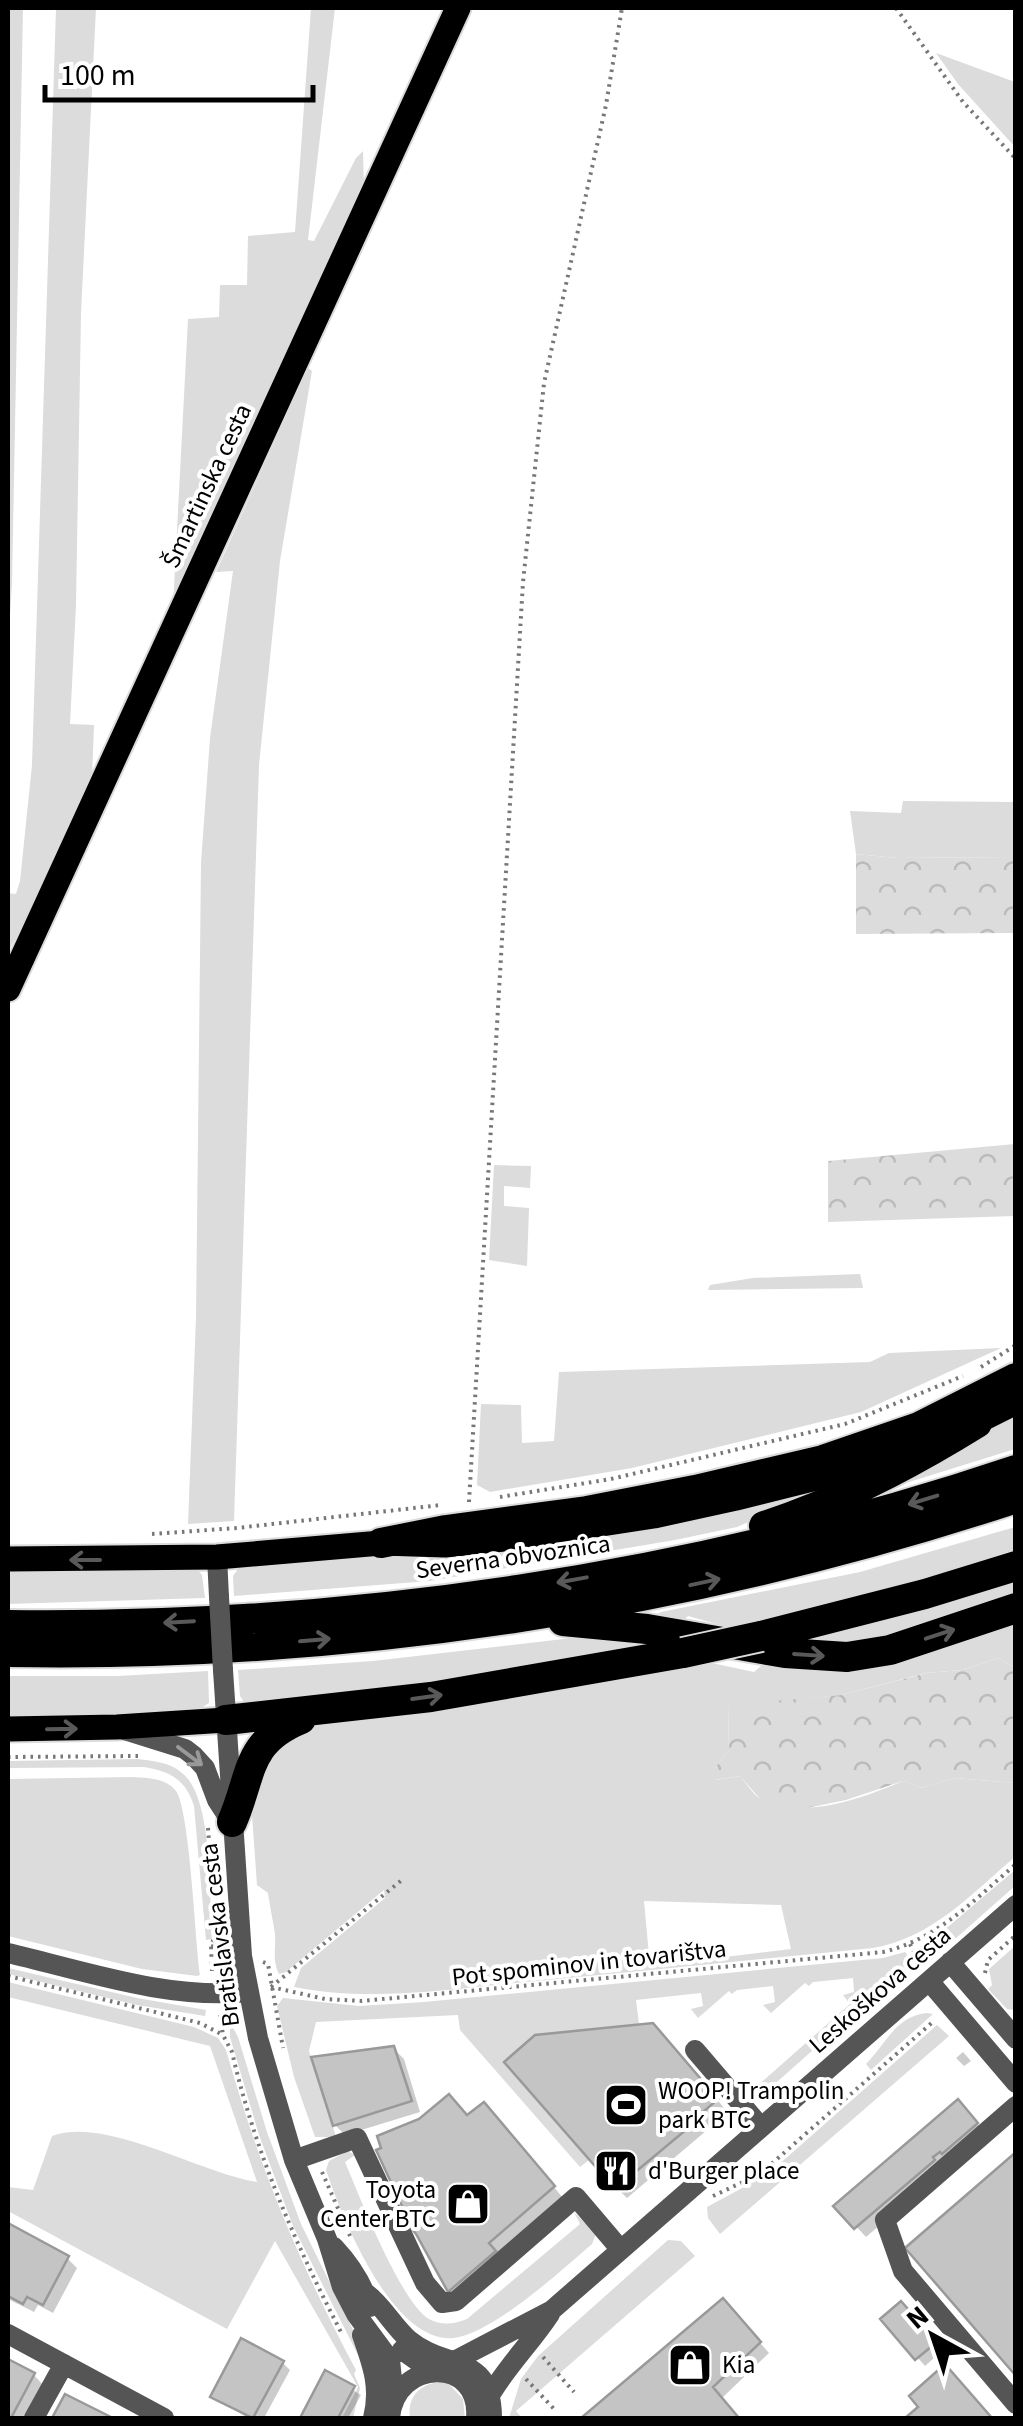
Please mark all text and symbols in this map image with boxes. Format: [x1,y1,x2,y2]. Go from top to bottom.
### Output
scale bar [45,40,312,102]
text: 100 m [60,54,136,97]
street label: Šmartinska cesta [153,398,261,574]
one-way arrow [907,1492,939,1510]
street label: Severna obvoznica [413,1526,613,1588]
one-way arrow [70,1550,102,1570]
one-way arrow [556,1571,589,1590]
one-way arrow [688,1572,720,1590]
one-way arrow [164,1613,196,1632]
one-way arrow [923,1624,955,1642]
one-way arrow [298,1630,330,1649]
one-way arrow [793,1646,825,1665]
one-way arrow [410,1688,443,1706]
one-way arrow [46,1719,78,1738]
one-way arrow [176,1746,203,1767]
street label: Bratislavska cesta [191,1841,249,2029]
street label: Leskoškova cesta [801,1918,959,2062]
street label: Pot spominov in tovarištva [450,1931,728,1995]
place label: WOOP! Trampolin park BTC [658,2073,844,2138]
sports icon: WOOP! Trampolin park BTC [603,2082,649,2128]
restaurant icon: d'Burger place [593,2148,639,2194]
place label: d'Burger place [648,2153,799,2189]
place label: Toyota Center BTC [320,2172,436,2237]
shop icon: Toyota Center BTC [445,2181,491,2227]
north arrow [883,2286,983,2386]
text: N [898,2296,938,2339]
shop icon: Kia [667,2342,713,2388]
place label: Kia [722,2347,755,2383]

